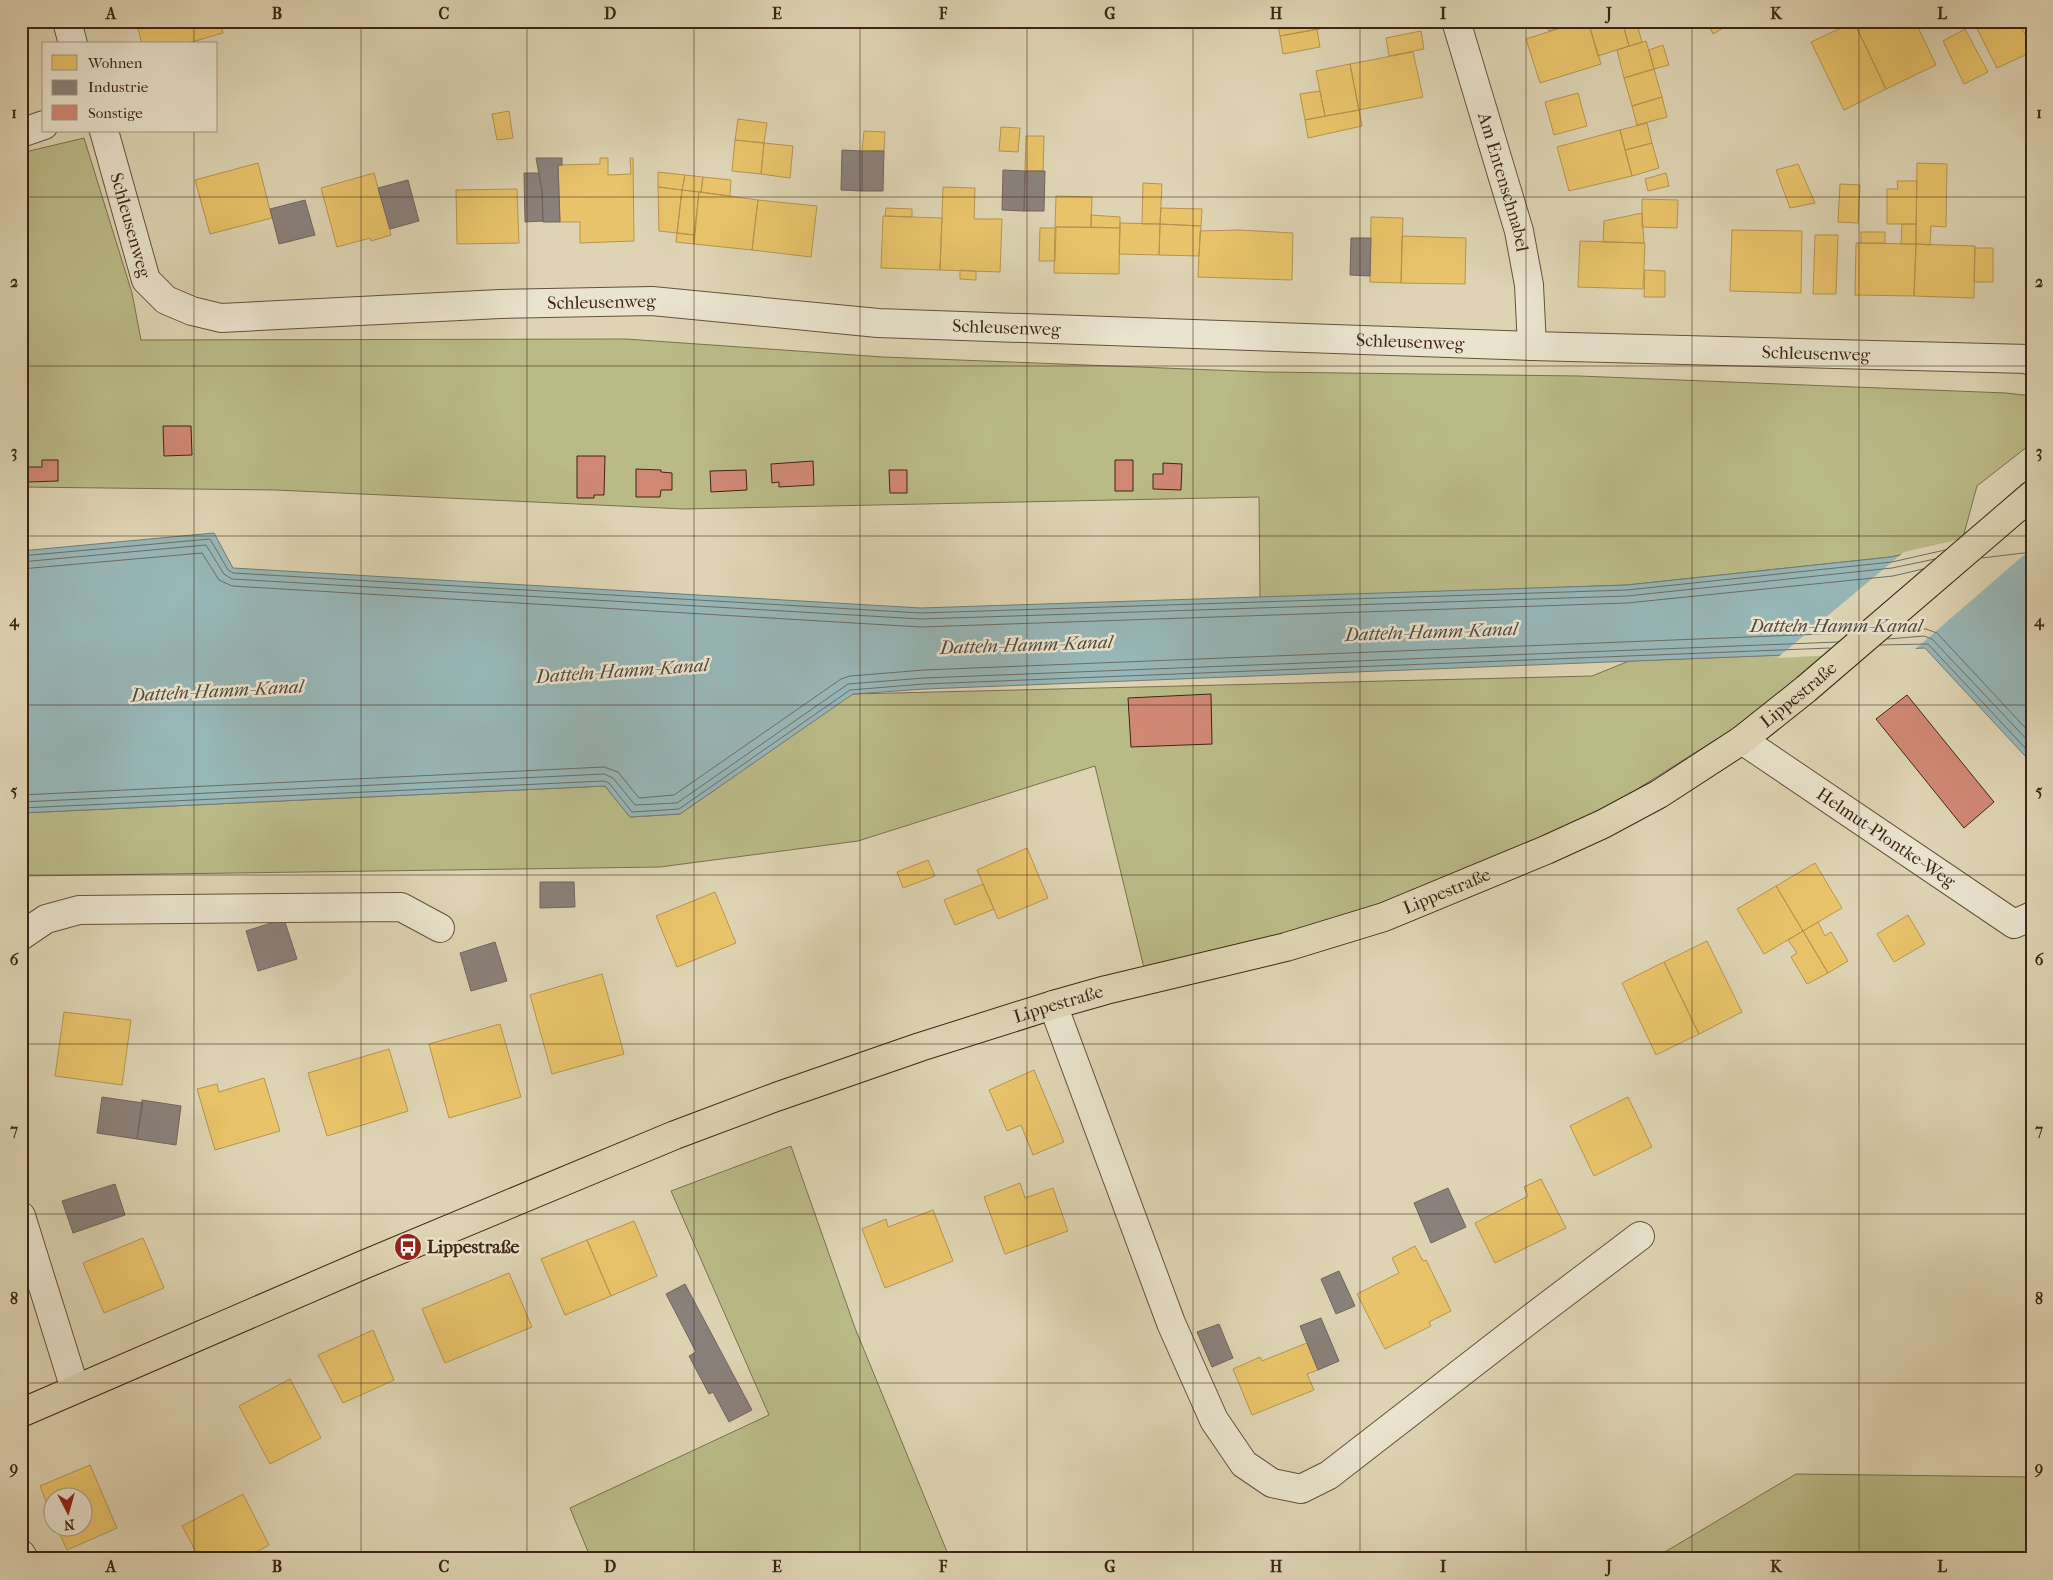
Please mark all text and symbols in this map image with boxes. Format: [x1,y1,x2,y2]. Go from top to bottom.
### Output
text: A [105,4,117,23]
text: B [272,4,282,23]
text: C [439,4,450,23]
text: D [604,4,616,23]
text: E [772,4,782,23]
text: F [938,4,948,23]
text: G [1104,4,1116,23]
text: H [1270,4,1283,23]
text: I [1440,4,1447,23]
text: J [1604,4,1612,24]
text: K [1770,4,1783,23]
text: L [1937,4,1947,23]
legend [42,42,218,132]
text: Wohnen [87,54,143,72]
text: Industrie [88,78,149,96]
text: 1 [11,103,17,122]
text: 1 [2036,103,2042,122]
text: Sonstige [88,104,143,122]
street label: Am Entenschnabel [1473,109,1533,254]
street label: Schleusenweg [105,170,155,281]
text: 2 [10,272,18,291]
text: 2 [2035,272,2043,291]
street label: Schleusenweg [547,291,656,314]
street label: Schleusenweg [952,316,1061,340]
street label: Schleusenweg [1355,330,1465,355]
street label: Schleusenweg [1761,342,1871,366]
text: 3 [11,442,17,462]
text: 3 [2036,442,2042,462]
text: 4 [8,611,20,631]
text: 4 [2033,611,2045,631]
water label: Datteln-Hamm-Kanal [1748,615,1925,637]
water label: Datteln-Hamm-Kanal [1342,618,1520,646]
water label: Datteln-Hamm-Kanal [937,631,1115,659]
water label: Datteln-Hamm-Kanal [533,654,711,688]
street label: Lippestraße [1756,657,1841,732]
water label: Datteln-Hamm-Kanal [128,675,306,707]
text: 5 [11,781,18,800]
text: 5 [2036,781,2043,800]
street label: Helmut-Plontke-Weg [1812,784,1960,892]
street label: Lippestraße [1400,864,1494,919]
text: 6 [10,950,19,969]
text: 6 [2035,950,2044,969]
street label: Lippestraße [1011,981,1106,1028]
text: 7 [9,1120,18,1139]
text: 7 [2034,1120,2043,1139]
bus stop icon: Lippestraße [393,1232,423,1262]
place label: Lippestraße [427,1237,519,1258]
text: 8 [10,1289,18,1308]
text: 8 [2035,1289,2043,1308]
text: 9 [9,1458,18,1478]
text: 9 [2034,1458,2043,1478]
north arrow [42,1488,92,1538]
text: N [63,1515,75,1533]
text: A [105,1557,117,1576]
text: B [272,1557,282,1576]
text: C [439,1557,450,1576]
text: D [604,1557,616,1576]
text: E [772,1557,782,1576]
text: F [938,1557,948,1576]
text: G [1104,1557,1116,1576]
text: H [1270,1557,1283,1576]
text: I [1440,1557,1447,1576]
text: J [1604,1557,1612,1577]
text: K [1770,1557,1783,1576]
text: L [1937,1557,1947,1576]

